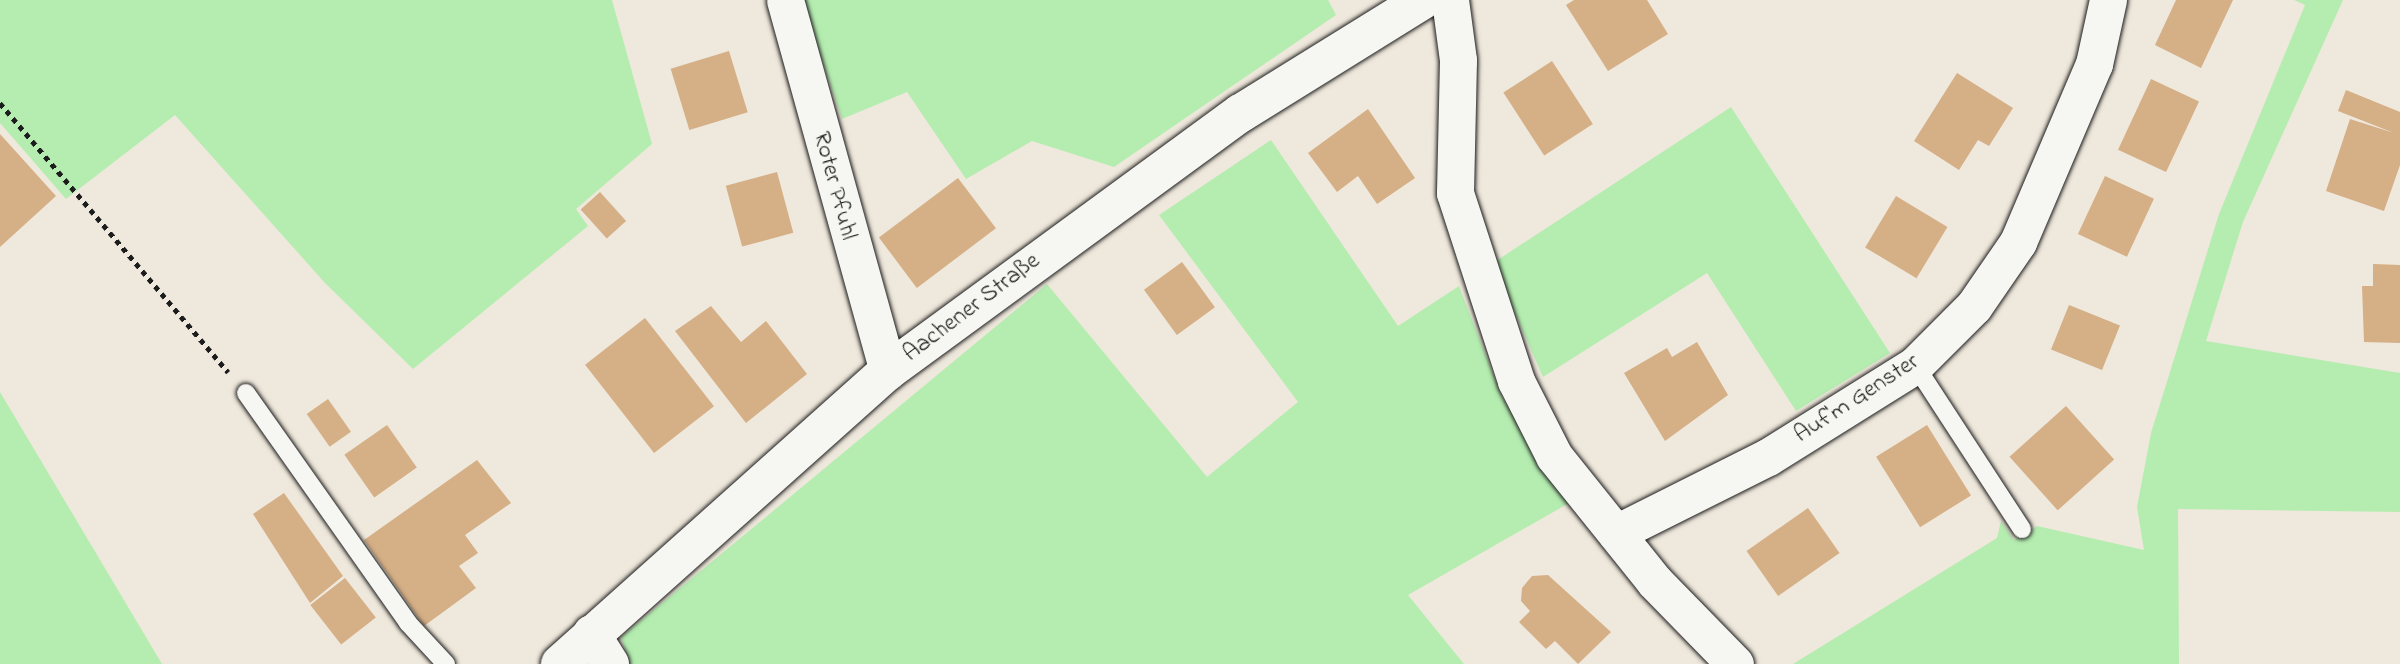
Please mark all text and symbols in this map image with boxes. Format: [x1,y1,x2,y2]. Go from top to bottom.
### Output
street label: Roter Pfuhl [806,129,862,243]
street label: Aachener Straße [898,247,1046,369]
street label: Auf'm Genster [1789,348,1925,450]

